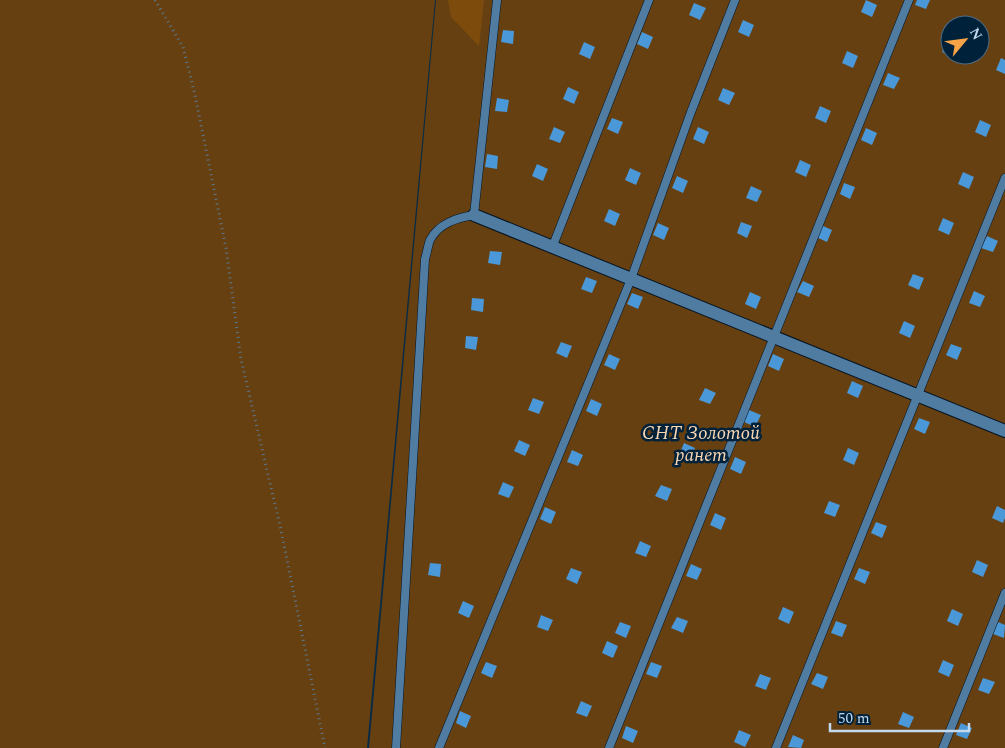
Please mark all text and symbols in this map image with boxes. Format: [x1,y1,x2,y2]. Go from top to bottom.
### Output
north arrow [940,15,990,65]
text: N [964,24,988,44]
park label: СНТ Золотой ранет [642,419,760,470]
scale bar [830,700,969,732]
text: 50 m [838,707,870,730]

